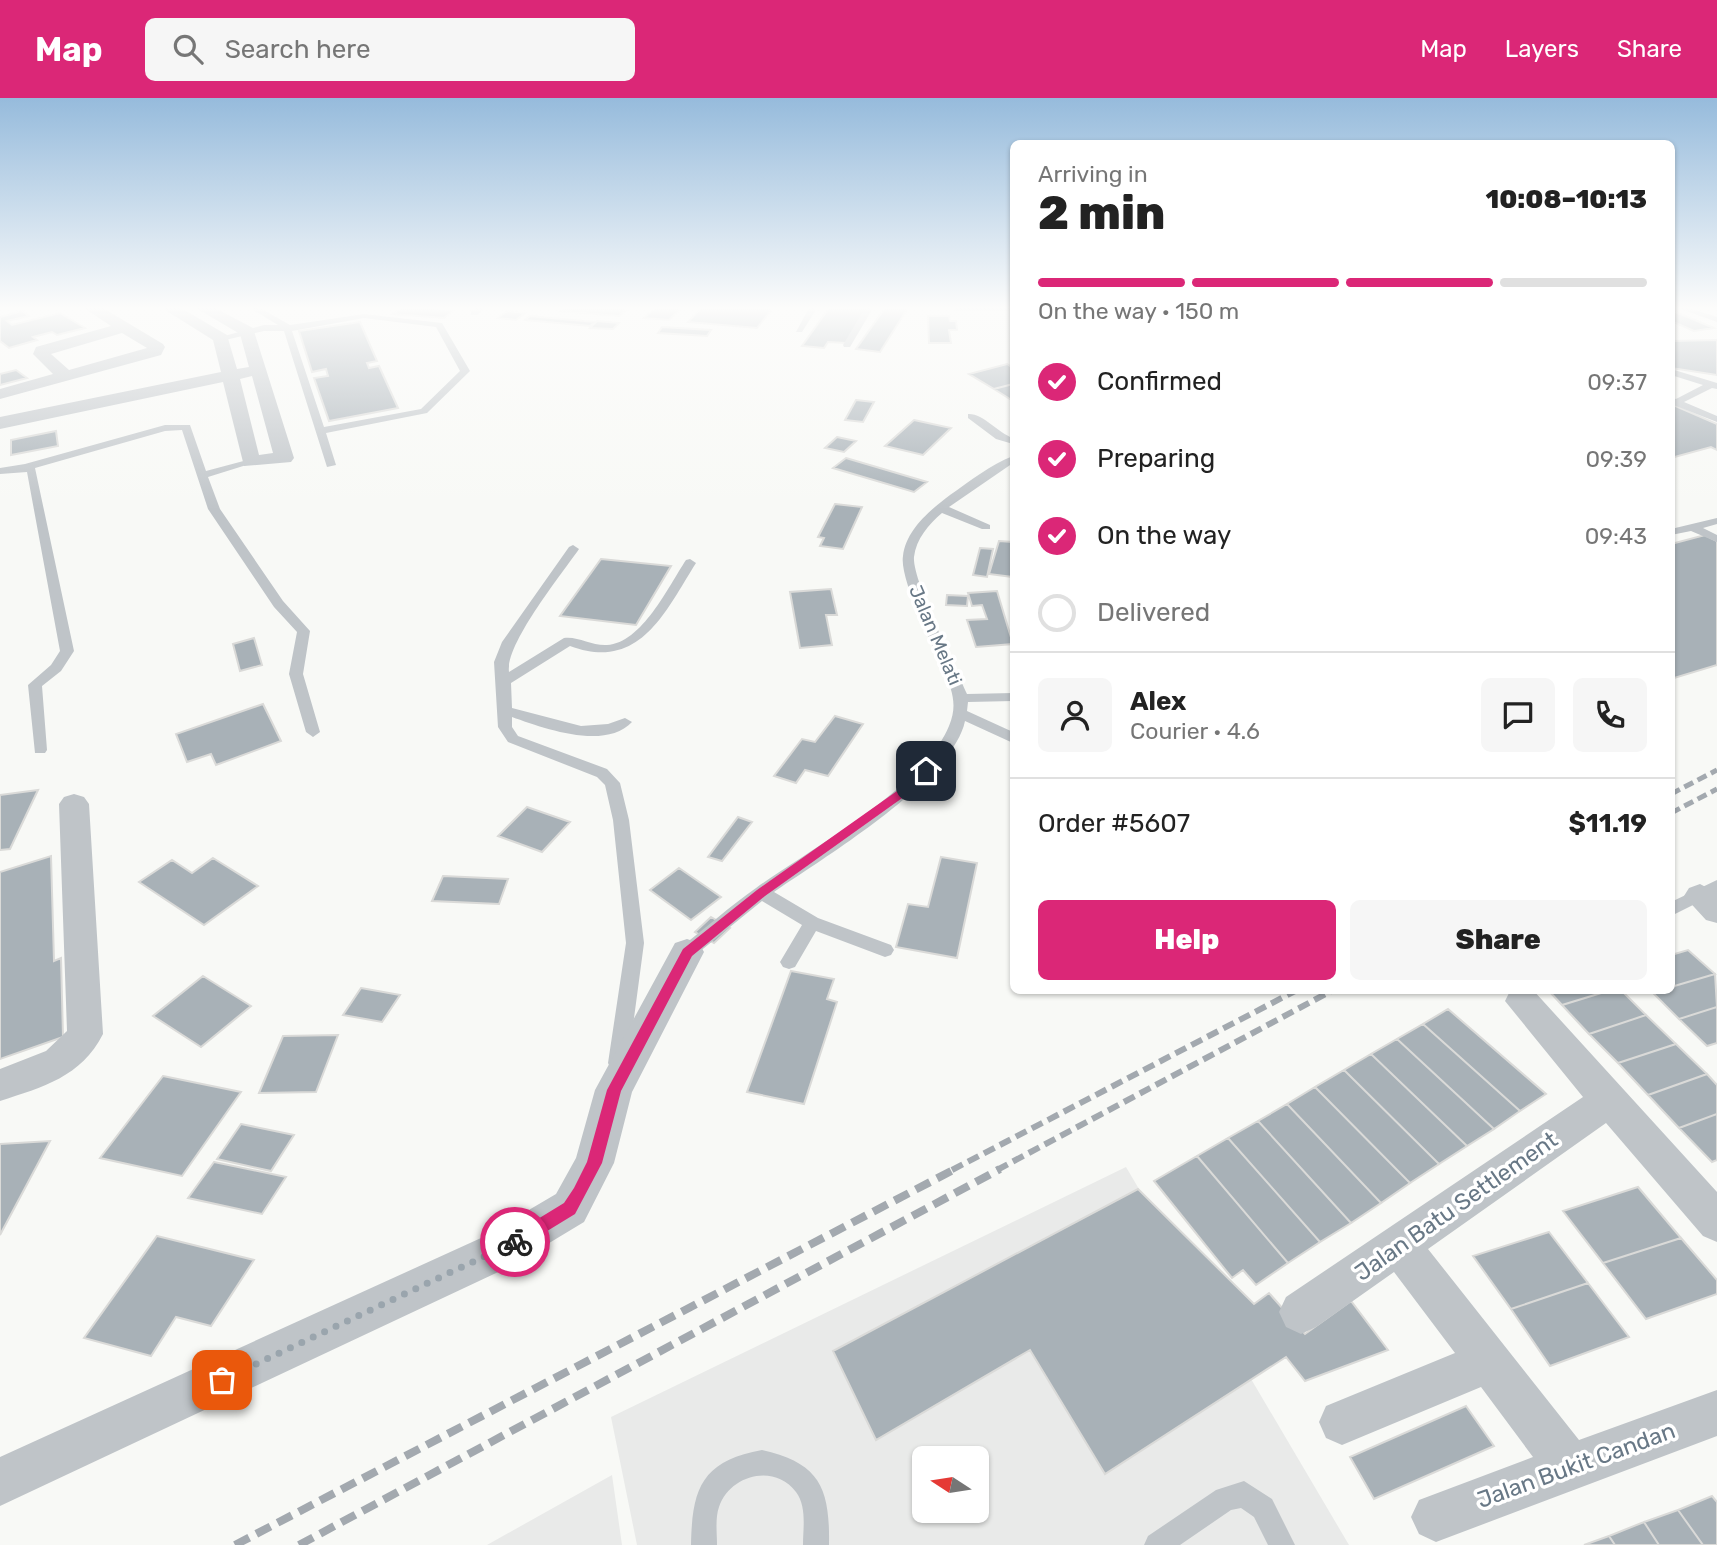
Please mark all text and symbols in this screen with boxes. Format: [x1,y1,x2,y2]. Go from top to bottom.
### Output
search box [145,18,635,81]
text: Map [35,30,103,69]
icon: search [169,30,207,68]
text: Search here [225,34,370,65]
text: Map [1420,35,1467,63]
text: Layers [1505,35,1579,63]
text: Share [1617,35,1682,63]
text: Arriving in [1038,160,1148,188]
text: 10:08–10:13 [1485,184,1647,215]
text: 2 min [1038,186,1165,241]
text: On the way · 150 m [1038,297,1239,325]
icon: check [1038,363,1076,401]
text: Confirmed [1097,366,1222,397]
text: 09:37 [1587,368,1647,396]
icon: check [1038,440,1076,478]
text: Preparing [1097,443,1215,474]
text: 09:39 [1585,445,1647,473]
icon: check [1038,517,1076,555]
text: On the way [1097,520,1231,551]
text: 09:43 [1585,522,1647,550]
street label: Jalan Melati [904,582,967,689]
text: Delivered [1097,597,1210,628]
button: person [1038,678,1112,752]
button: chat [1481,678,1555,752]
button: phone [1573,678,1647,752]
text: Alex [1130,686,1186,717]
text: Courier · 4.6 [1130,717,1260,745]
pin [896,741,956,801]
icon: home [907,752,945,790]
text: Order #5607 [1038,808,1190,839]
text: $11.19 [1569,808,1647,839]
button: Help [1038,900,1336,980]
button: Share [1350,900,1647,980]
street label: Jalan Batu Settlement [1349,1125,1563,1287]
courier [480,1207,550,1277]
icon: bike [496,1223,534,1261]
pin [192,1350,252,1410]
icon: bag [203,1361,241,1399]
street label: Jalan Bukit Candan [1473,1416,1679,1514]
north arrow [912,1446,989,1522]
map controls [912,1446,989,1523]

